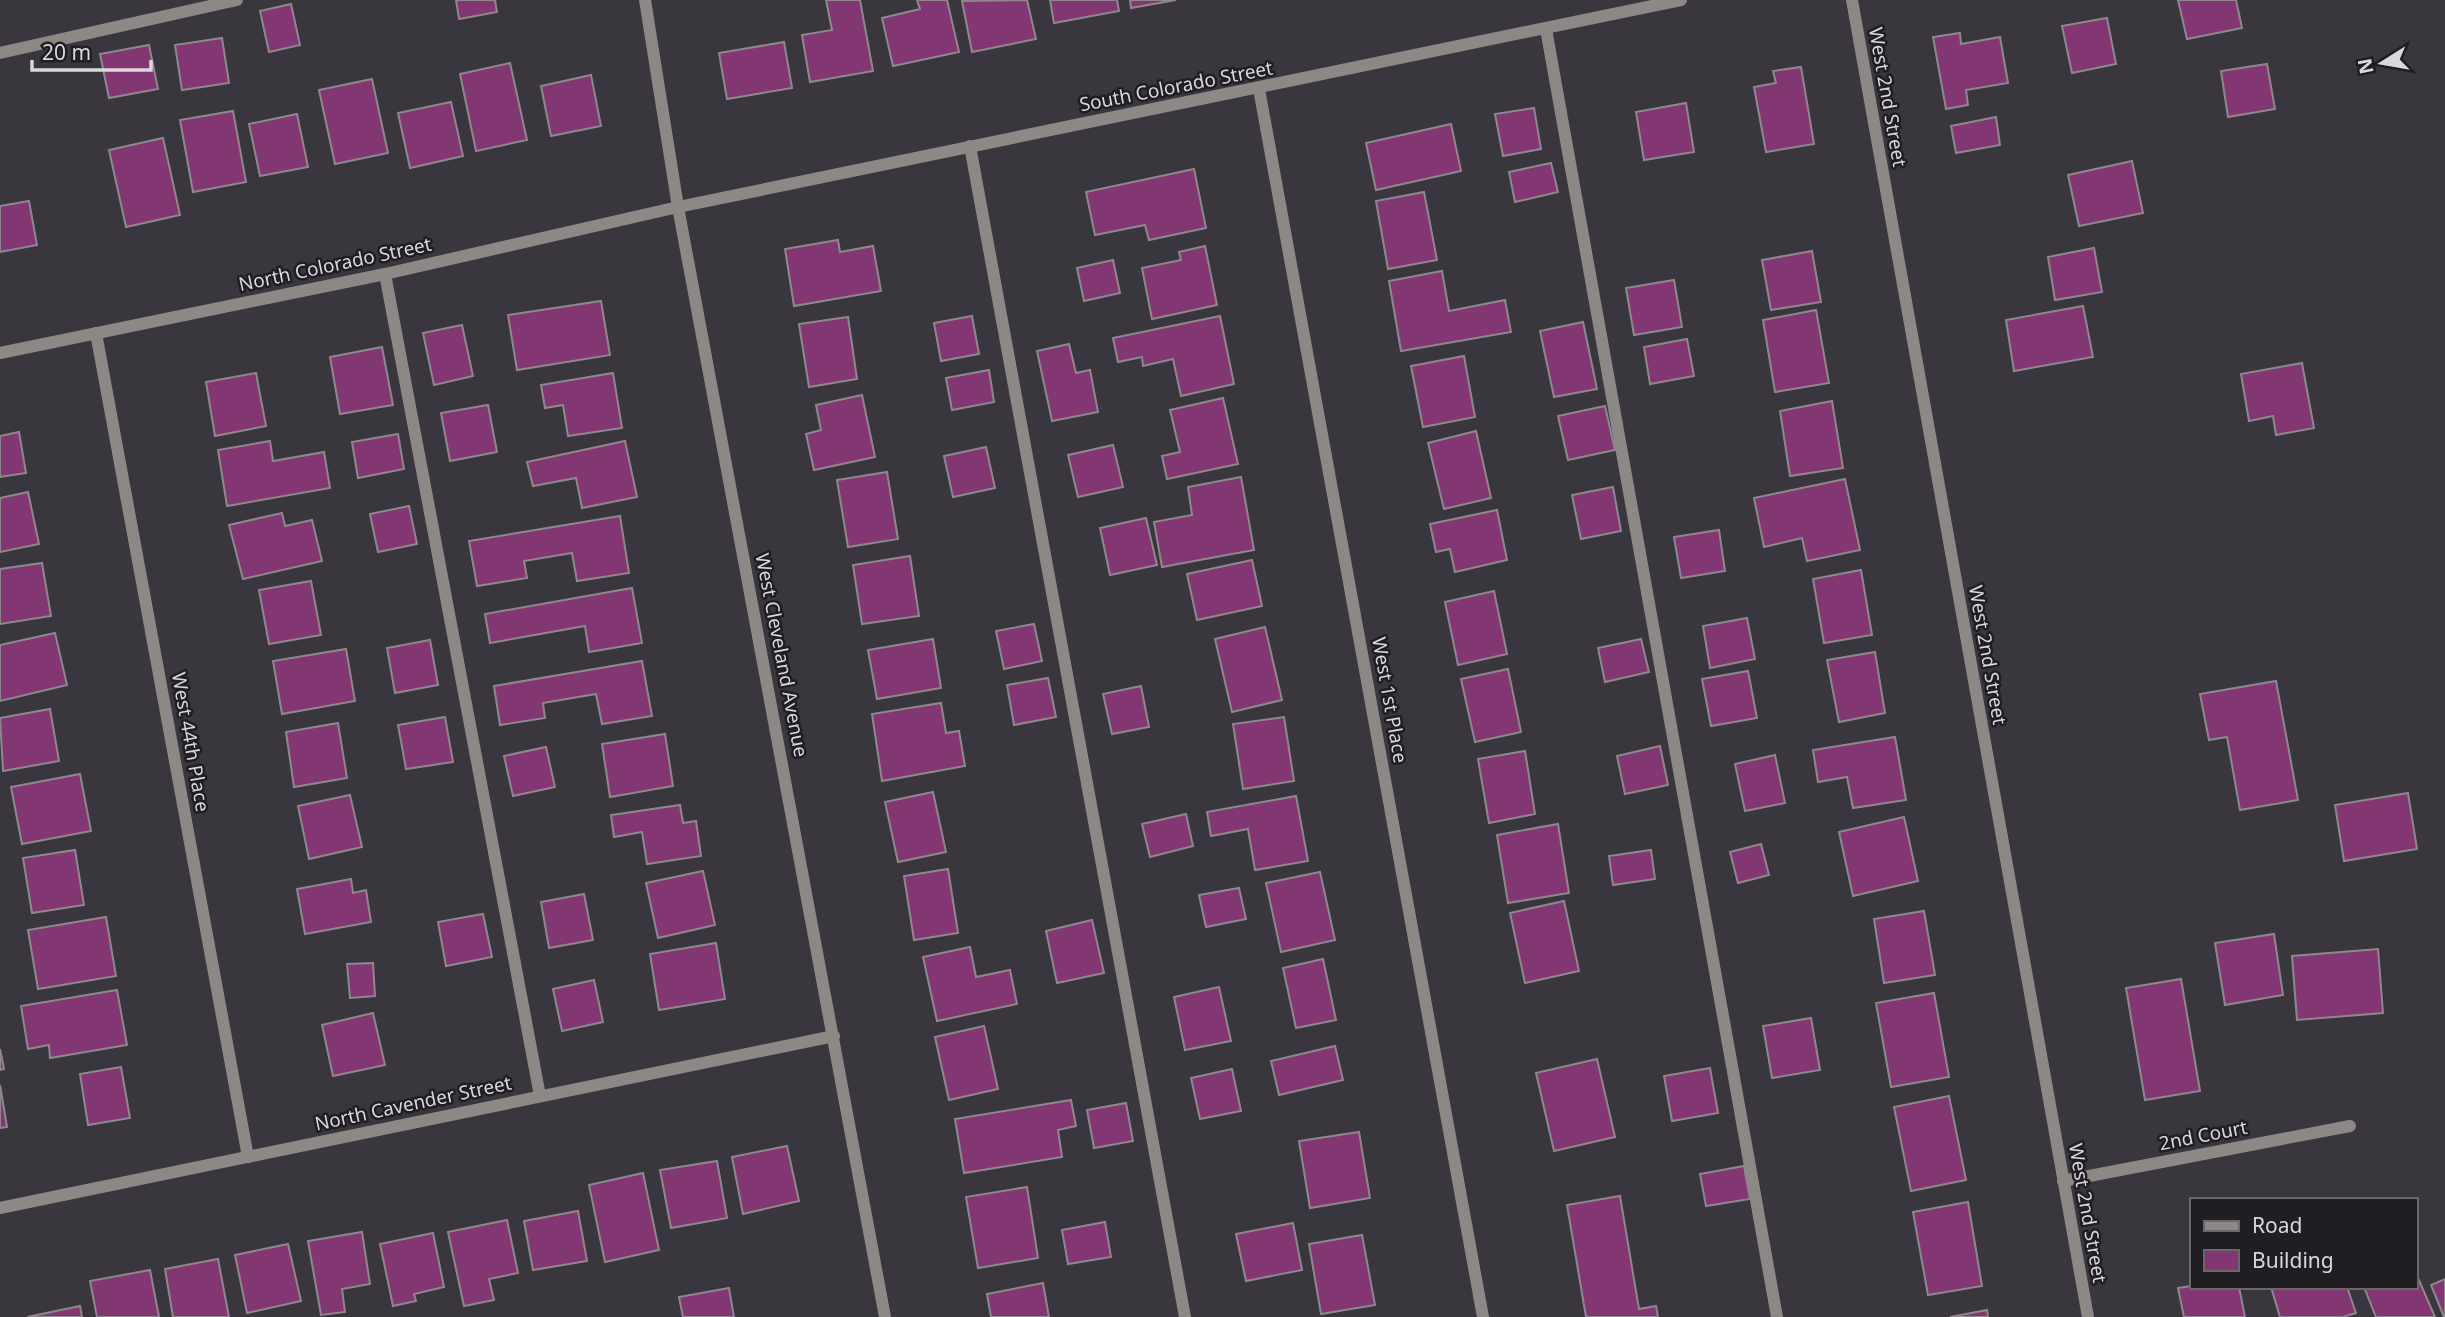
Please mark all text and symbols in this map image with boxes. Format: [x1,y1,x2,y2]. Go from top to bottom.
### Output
street label: West 2nd Street [1863,25,1913,169]
scale bar [32,28,150,72]
north arrow [2347,28,2417,98]
text: 20 m [42,38,91,66]
street label: South Colorado Street [1077,54,1275,117]
text: N [2351,56,2380,76]
street label: North Colorado Street [236,231,434,297]
street label: West Cleveland Avenue [749,551,815,759]
street label: West 2nd Street [1963,583,2013,727]
street label: West 1st Place [1366,635,1414,765]
street label: West 44th Place [166,670,216,814]
street label: North Cavender Street [312,1069,514,1137]
street label: 2nd Court [2157,1114,2249,1156]
street label: West 2nd Street [2063,1141,2113,1285]
legend [2190,1198,2417,1289]
text: Road [2252,1211,2302,1239]
text: Building [2252,1246,2334,1274]

